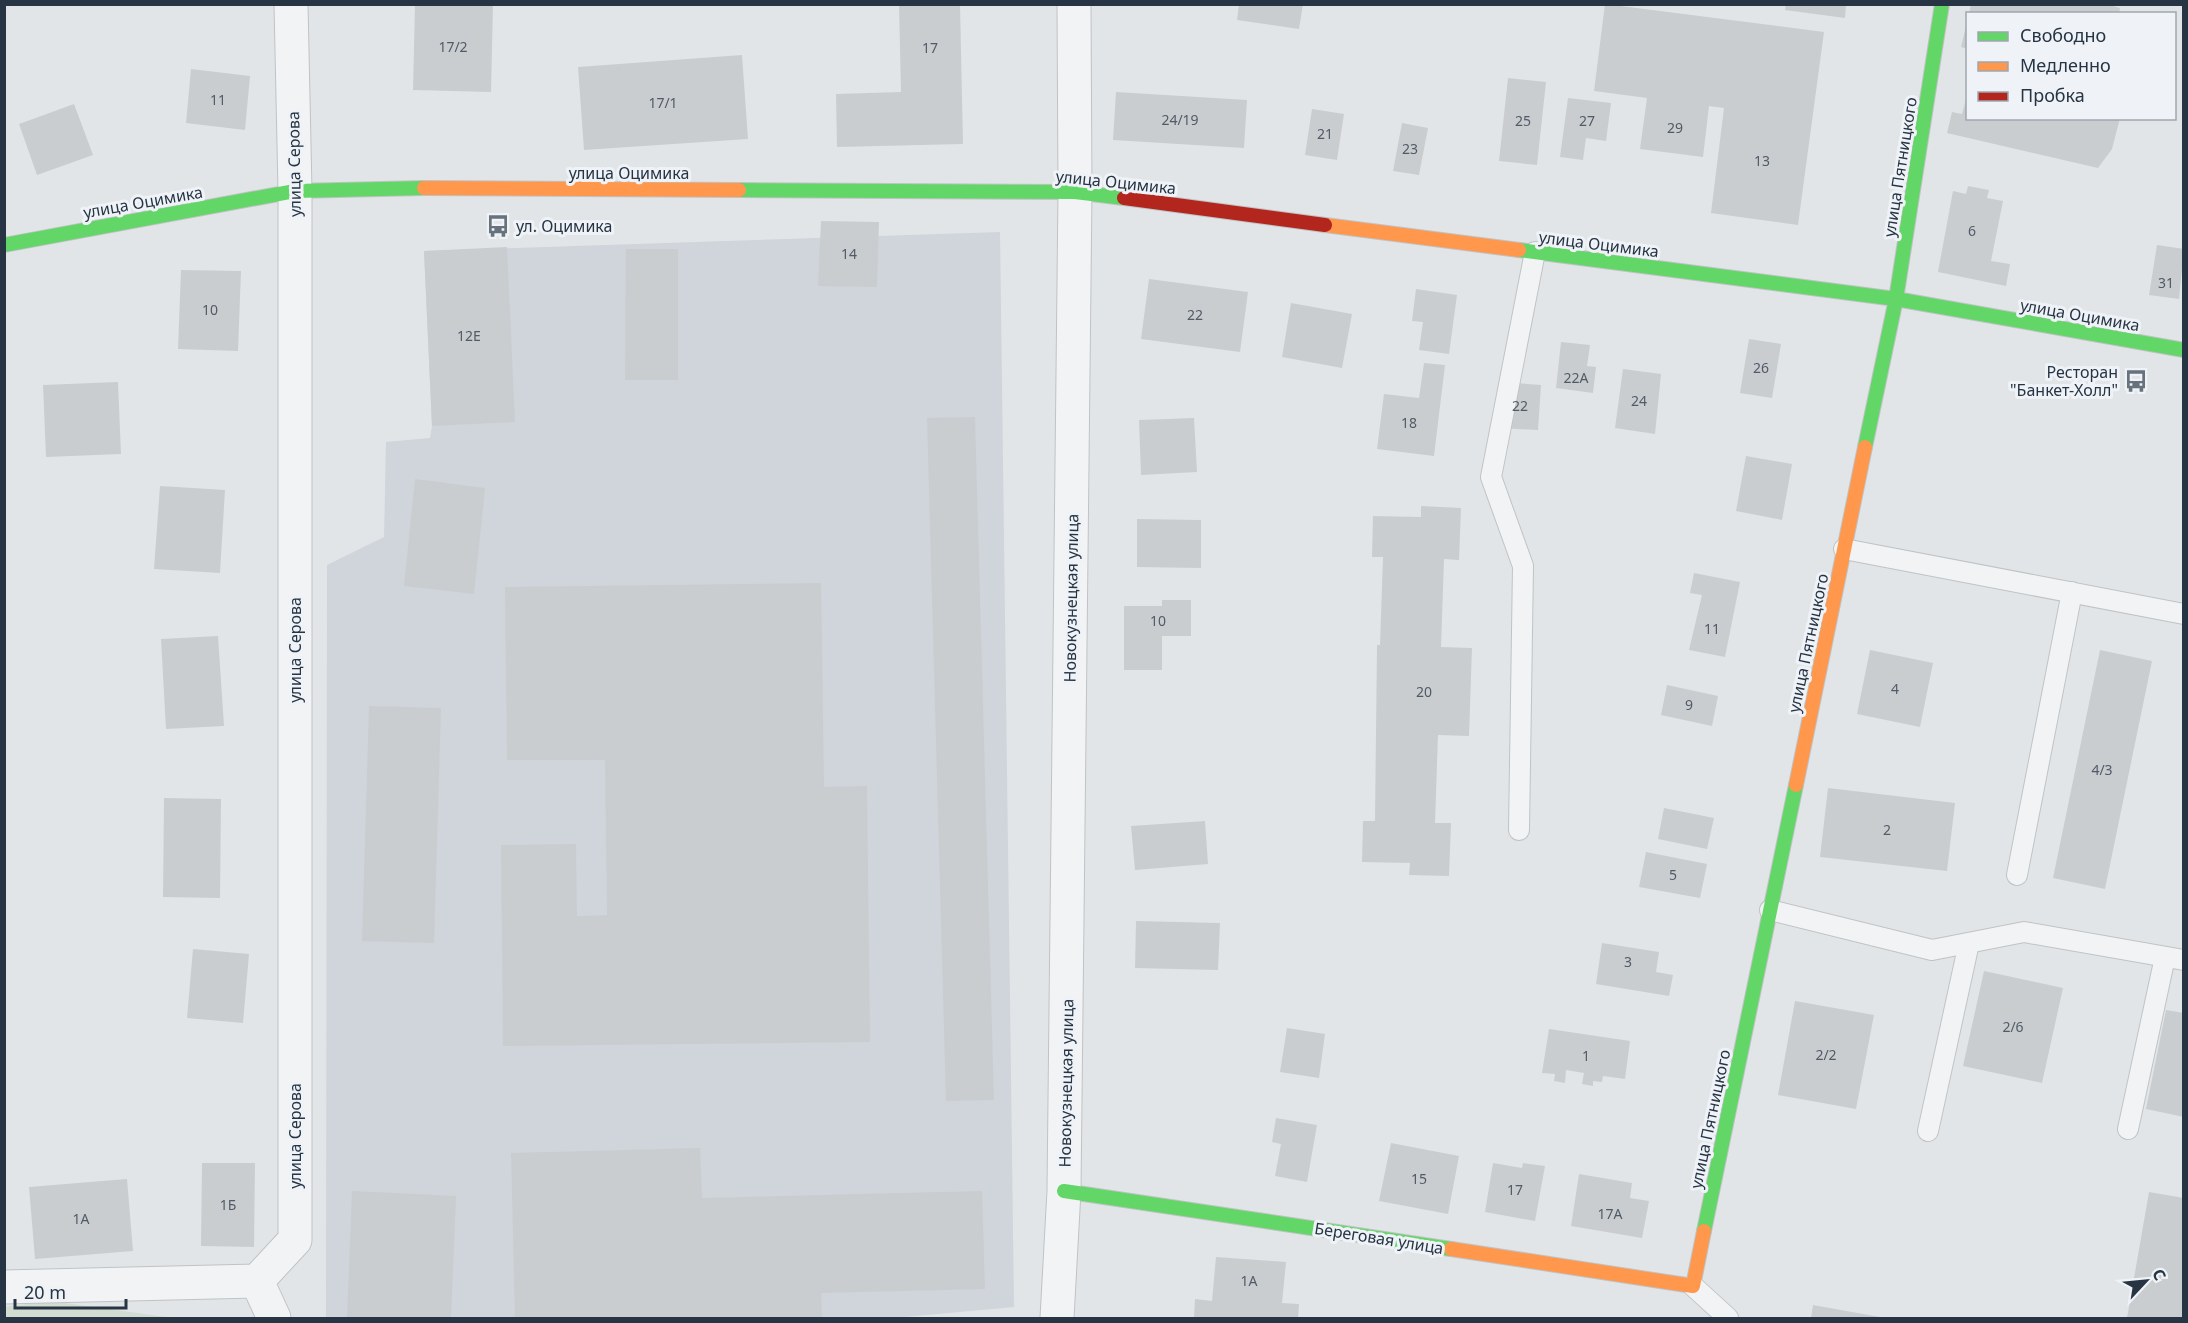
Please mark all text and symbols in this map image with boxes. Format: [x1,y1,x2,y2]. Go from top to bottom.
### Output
legend [1966,12,2176,120]
text: Свободно [2020,23,2106,47]
house number: 17/2 [438,37,468,56]
house number: 17 [922,38,938,57]
text: Медленно [2020,53,2111,77]
text: Пробка [2020,83,2085,107]
house number: 11 [210,90,226,109]
house number: 17/1 [648,93,678,112]
street label: улица Пятницкого [1878,95,1922,239]
house number: 24/19 [1161,110,1199,129]
street label: улица Серова [282,111,306,217]
house number: 25 [1515,111,1531,130]
house number: 27 [1579,111,1595,130]
house number: 29 [1667,118,1683,137]
house number: 21 [1317,124,1333,143]
house number: 23 [1402,139,1418,158]
house number: 13 [1754,151,1770,170]
street label: улица Оцимика [569,162,689,184]
street label: улица Оцимика [1055,165,1177,199]
street label: улица Оцимика [82,181,204,223]
bus stop icon: ул. Оцимика [485,213,511,239]
place label: ул. Оцимика [516,215,612,237]
house number: 6 [1968,221,1976,240]
street label: улица Оцимика [1538,226,1660,262]
house number: 14 [841,244,857,263]
house number: 31 [2158,273,2174,292]
street label: улица Оцимика [2019,294,2141,336]
house number: 10 [202,300,218,319]
house number: 22 [1187,305,1203,324]
house number: 12Е [457,326,481,345]
house number: 26 [1753,358,1769,377]
place label: Ресторан "Банкет-Холл" [2010,361,2118,401]
house number: 22А [1564,368,1589,387]
bus stop icon: Ресторан "Банкет-Холл" [2123,368,2149,394]
house number: 24 [1631,391,1647,410]
house number: 22 [1512,396,1528,415]
house number: 18 [1401,413,1417,432]
street label: Новокузнецкая улица [1059,514,1083,682]
street label: улица Пятницкого [1783,572,1833,714]
street label: улица Серова [284,597,306,703]
house number: 10 [1150,611,1166,630]
house number: 11 [1704,619,1720,638]
house number: 4 [1891,679,1899,698]
house number: 20 [1416,682,1432,701]
house number: 9 [1685,695,1693,714]
house number: 4/3 [2091,760,2113,779]
house number: 2 [1883,820,1891,839]
house number: 5 [1669,865,1677,884]
house number: 3 [1624,952,1632,971]
street label: Новокузнецкая улица [1054,999,1078,1167]
house number: 2/6 [2002,1017,2024,1036]
house number: 2/2 [1815,1045,1837,1064]
house number: 1 [1582,1046,1590,1065]
street label: улица Пятницкого [1685,1048,1735,1190]
street label: улица Серова [284,1083,306,1189]
house number: 15 [1411,1169,1427,1188]
house number: 17 [1507,1180,1523,1199]
house number: 1Б [220,1195,236,1214]
house number: 17А [1598,1204,1623,1223]
house number: 1А [73,1209,90,1228]
street label: Береговая улица [1313,1217,1445,1259]
north arrow [2116,1251,2176,1311]
text: С [2147,1265,2172,1284]
house number: 1А [1241,1271,1258,1290]
scale bar [15,1272,126,1310]
text: 20 m [24,1280,66,1304]

